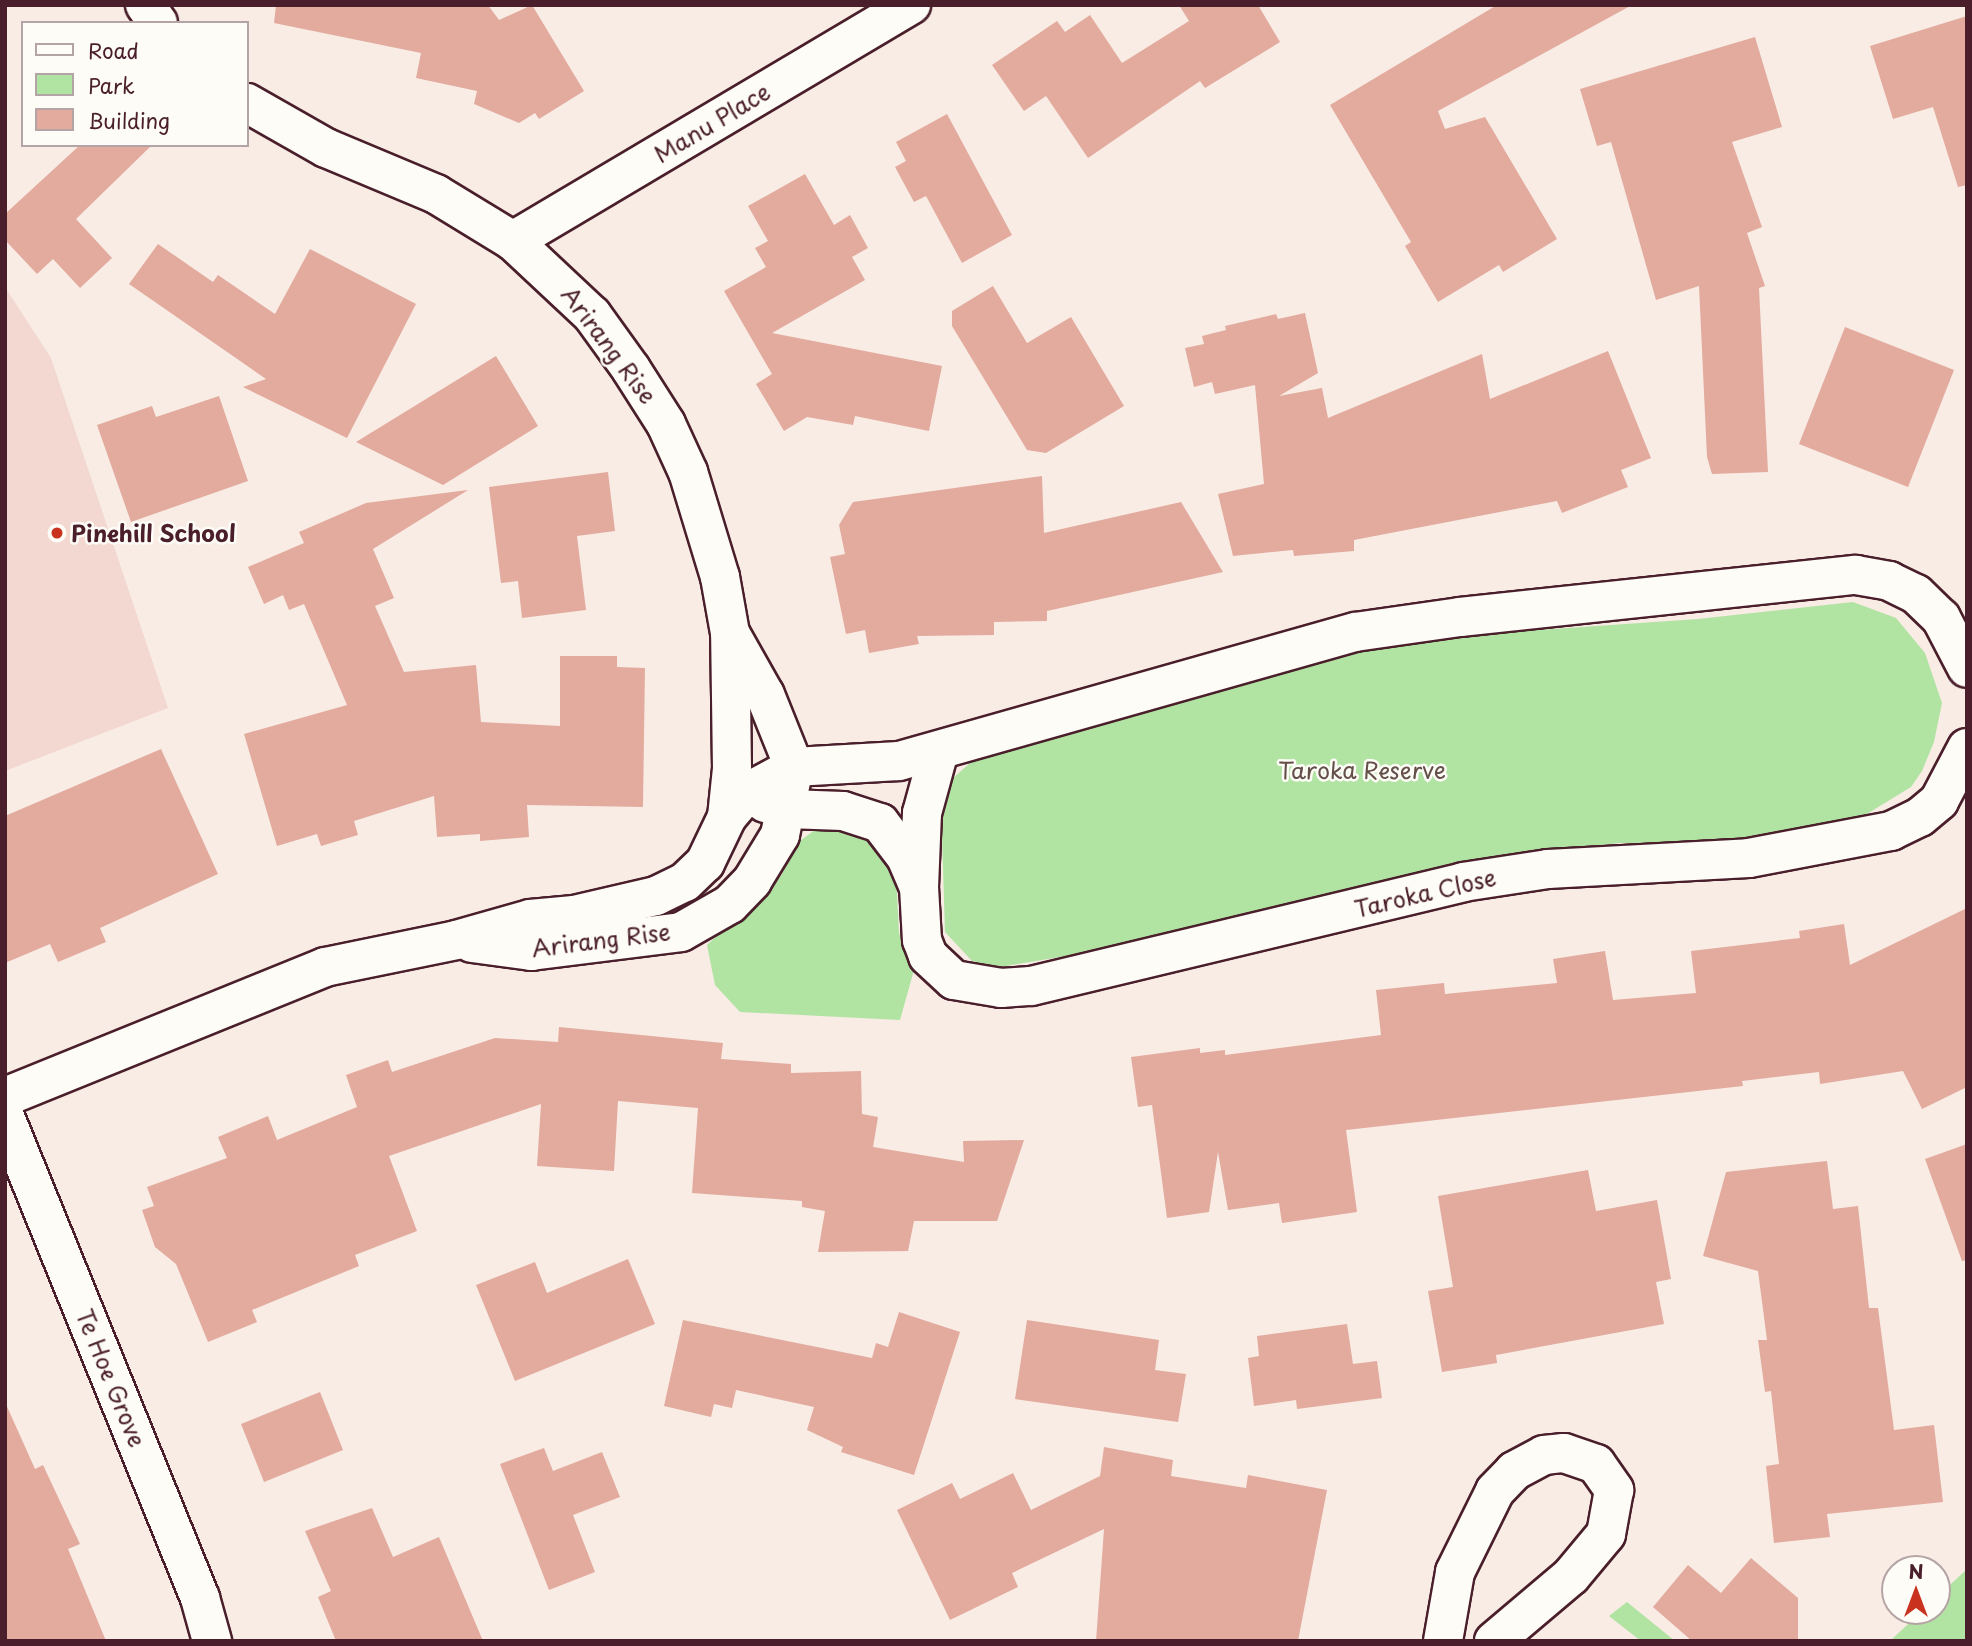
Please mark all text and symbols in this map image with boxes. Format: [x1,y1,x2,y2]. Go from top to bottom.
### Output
legend [21,21,248,147]
text: Road [88,34,139,66]
text: Park [88,69,135,101]
street label: Manu Place [650,78,774,168]
text: Building [88,104,170,136]
street label: Arirang Rise [556,281,662,409]
place label: Pinehill School [71,519,237,547]
marker: Pinehill School [49,525,65,541]
park label: Taroka Reserve [1277,756,1447,784]
street label: Taroka Close [1351,863,1499,923]
street label: Arirang Rise [530,918,672,962]
street label: Te Hoe Grove [70,1303,152,1453]
north arrow [1881,1555,1951,1625]
text: N [1908,1557,1924,1585]

